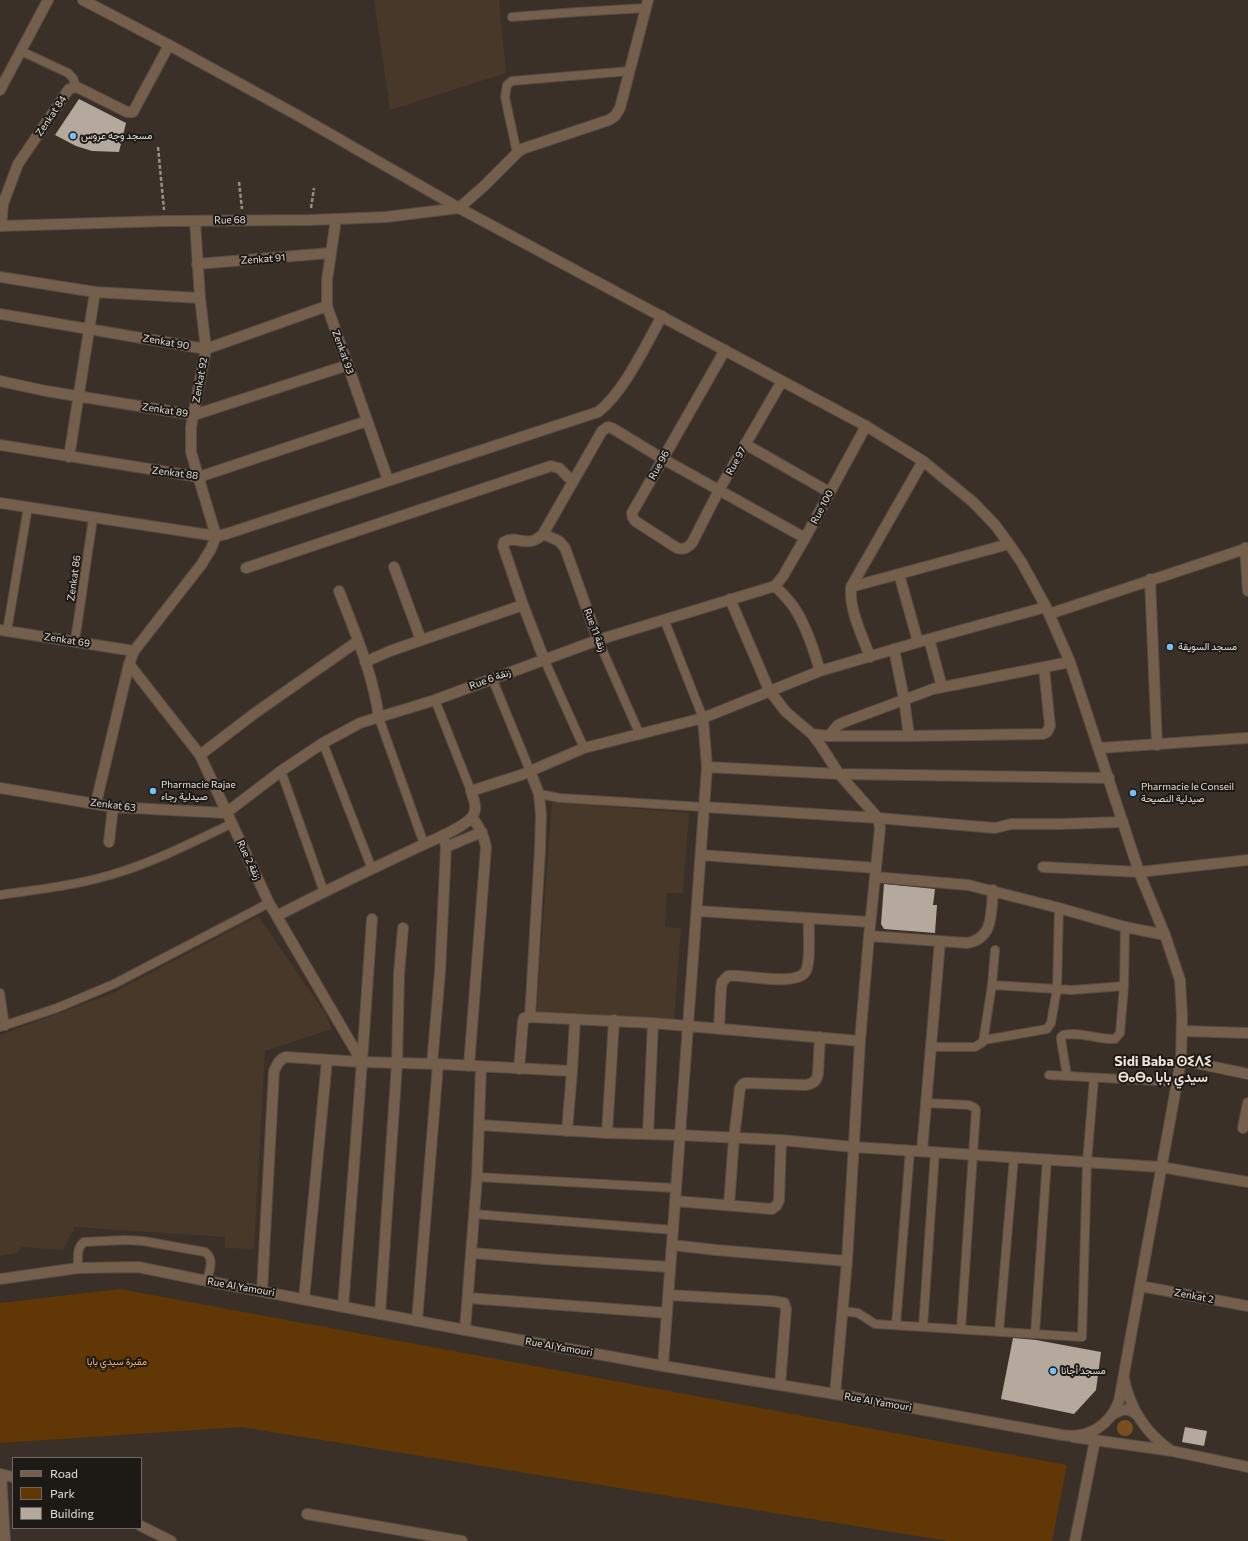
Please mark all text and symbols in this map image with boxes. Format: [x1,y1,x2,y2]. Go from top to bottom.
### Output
street label: Zenkat 84 [33,93,69,139]
place label: مسجد وجه عروس [81,130,152,142]
marker: مسجد وجه عروس [68,131,78,141]
street label: Rue 68 [214,214,246,226]
street label: Zenkat 91 [240,251,286,267]
street label: Zenkat 93 [329,328,357,376]
street label: Zenkat 90 [142,332,190,352]
street label: Zenkat 92 [190,356,210,404]
street label: Zenkat 89 [141,400,189,420]
street label: Rue 97 [723,445,749,477]
street label: Rue 96 [646,448,672,482]
street label: Zenkat 88 [151,464,199,482]
street label: Rue 100 [808,488,836,526]
street label: Zenkat 86 [65,554,83,602]
street label: Rue 11 زنقة [581,607,609,653]
street label: Zenkat 69 [43,630,91,650]
place label: مسجد السويقة [1178,641,1237,653]
marker: مسجد السويقة [1165,642,1175,652]
street label: Rue 6 زنقة [468,666,512,692]
place label: Pharmacie Rajae صيدلية رجاء [161,779,236,802]
place label: Pharmacie le Conseil صيدلية النصيحة [1141,781,1234,804]
marker: Pharmacie Rajae صيدلية رجاء [148,786,158,796]
marker: Pharmacie le Conseil صيدلية النصيحة [1128,788,1138,798]
street label: Zenkat 63 [89,796,137,814]
street label: Rue 2 زنقة [234,838,264,882]
district label: Sidi Baba ⵙⵉⴷⵉ ⴱⴰⴱⴰ سيدي بابا [1114,1053,1212,1086]
street label: Rue Al Yamouri [206,1275,276,1299]
street label: Zenkat 2 [1173,1286,1215,1306]
street label: Rue Al Yamouri [524,1335,594,1359]
park label: مقبرة سيدي بابا [87,1356,147,1368]
place label: مسجد أجانا [1061,1365,1106,1377]
marker: مسجد أجانا [1048,1366,1058,1376]
street label: Rue Al Yamouri [843,1390,913,1414]
legend [12,1457,142,1529]
text: Road [50,1466,78,1480]
text: Park [50,1486,75,1500]
text: Building [50,1506,94,1520]

